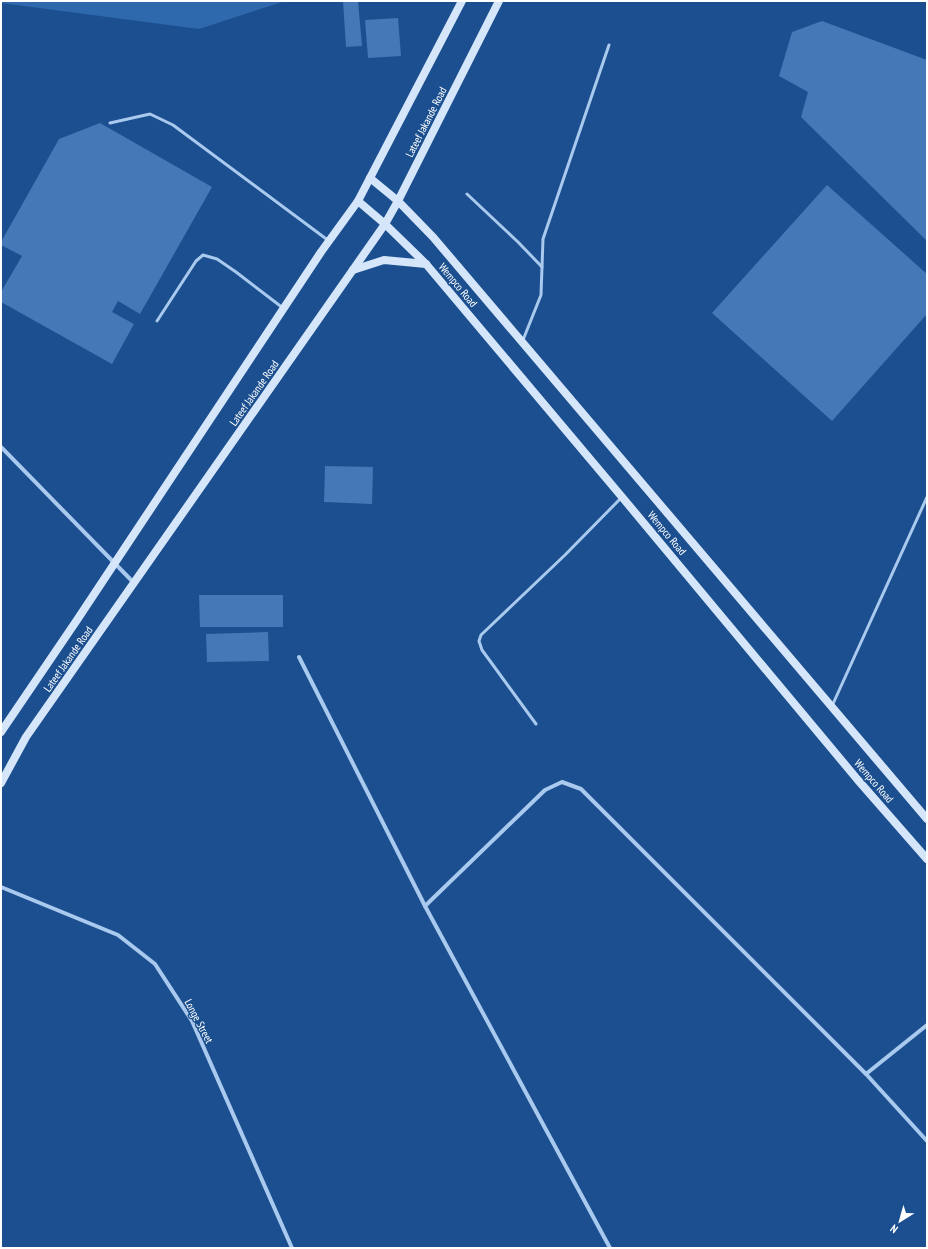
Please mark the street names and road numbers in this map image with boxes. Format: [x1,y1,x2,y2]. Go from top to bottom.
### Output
street label: Lateef Jakande Road [402,84,450,159]
street label: Wempco Road [436,260,481,310]
street label: Lateef Jakande Road [226,357,282,428]
street label: Wempco Road [645,508,690,558]
street label: Lateef Jakande Road [40,623,96,694]
street label: Wempco Road [851,756,897,806]
street label: Longe Street [182,996,216,1046]

